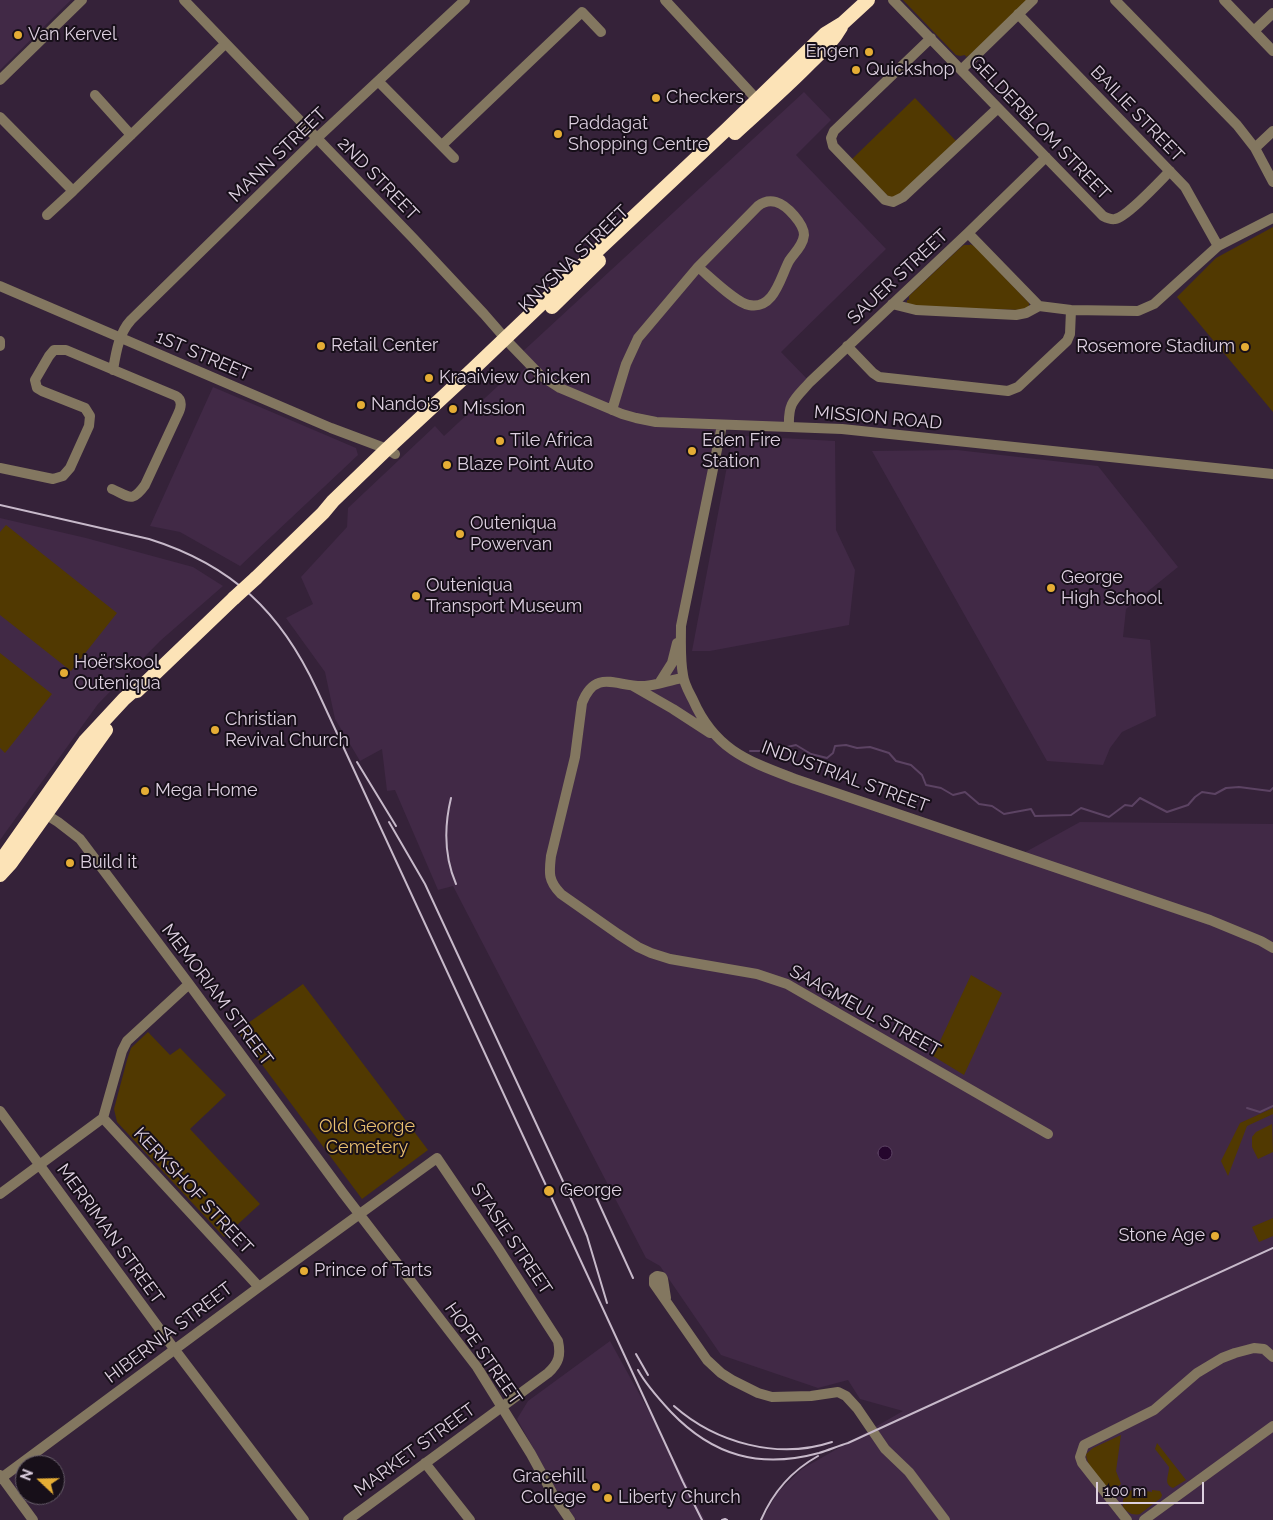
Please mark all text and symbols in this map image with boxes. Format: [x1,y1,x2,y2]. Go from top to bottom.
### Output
place label: Van Kervel [28,24,117,46]
marker: Van Kervel [12,29,24,41]
place label: Engen [805,41,859,63]
marker: Engen [863,46,875,58]
street label: GELDERBLOM STREET [965,51,1115,205]
place label: Quickshop [866,59,955,81]
street label: BAILIE STREET [1086,61,1188,167]
marker: Quickshop [850,64,862,76]
place label: Checkers [666,87,744,109]
marker: Checkers [650,92,662,104]
street label: MANN STREET [225,103,331,207]
place label: Paddagat Shopping Centre [568,113,708,156]
marker: Paddagat Shopping Centre [552,128,564,140]
street label: 2ND STREET [333,133,423,225]
street label: KNYSNA STREET [514,201,634,317]
street label: SAUER STREET [843,225,953,329]
street label: 1ST STREET [152,326,254,386]
place label: Retail Center [331,335,438,357]
place label: Rosemore Stadium [1076,336,1235,358]
marker: Retail Center [315,340,327,352]
marker: Rosemore Stadium [1239,341,1251,353]
place label: Kraaiview Chicken [439,367,590,389]
marker: Kraaiview Chicken [423,372,435,384]
place label: Nando's [371,394,439,416]
place label: Mission [463,398,525,420]
marker: Nando's [355,399,367,411]
street label: MISSION ROAD [813,402,943,434]
marker: Mission [447,403,459,415]
place label: Tile Africa [510,430,593,452]
place label: Eden Fire Station [702,430,781,472]
marker: Tile Africa [494,435,506,447]
marker: Eden Fire Station [686,445,698,457]
place label: Blaze Point Auto [457,454,593,476]
marker: Blaze Point Auto [441,459,453,471]
place label: Outeniqua Powervan [470,513,557,556]
marker: Outeniqua Powervan [454,528,466,540]
place label: George High School [1061,567,1162,610]
place label: Outeniqua Transport Museum [426,575,582,618]
marker: George High School [1045,582,1057,594]
marker: Outeniqua Transport Museum [410,590,422,602]
place label: Hoërskool Outeniqua [74,652,161,694]
marker: Hoërskool Outeniqua [58,667,70,679]
place label: Christian Revival Church [225,709,349,752]
marker: Christian Revival Church [209,724,221,736]
street label: INDUSTRIAL STREET [758,737,932,817]
place label: Mega Home [155,780,258,802]
marker: Mega Home [139,785,151,797]
place label: Build it [80,852,137,874]
marker: Build it [64,857,76,869]
street label: MEMORIAM STREET [157,920,277,1070]
street label: SAAGMEUL STREET [786,960,944,1062]
park label: Old George Cemetery [319,1116,415,1158]
street label: KERKSHOF STREET [129,1123,257,1259]
street label: MERRIMAN STREET [52,1160,168,1308]
street label: STASIE STREET [466,1179,556,1299]
place label: George [560,1180,622,1202]
marker: George [542,1184,556,1198]
place label: Stone Age [1118,1225,1205,1247]
marker: Stone Age [1209,1230,1221,1242]
place label: Prince of Tarts [314,1260,432,1282]
marker: Prince of Tarts [298,1265,310,1277]
street label: HIBERNIA STREET [101,1278,237,1388]
street label: HOPE STREET [440,1299,526,1409]
street label: MARKET STREET [350,1399,480,1501]
north arrow [15,1455,65,1505]
place label: Gracehill College [512,1466,586,1508]
text: N [18,1467,36,1483]
scale bar [1098,1472,1206,1504]
marker: Gracehill College [590,1481,602,1493]
text: 100 m [1104,1482,1146,1500]
place label: Liberty Church [618,1487,741,1509]
marker: Liberty Church [602,1492,614,1504]

